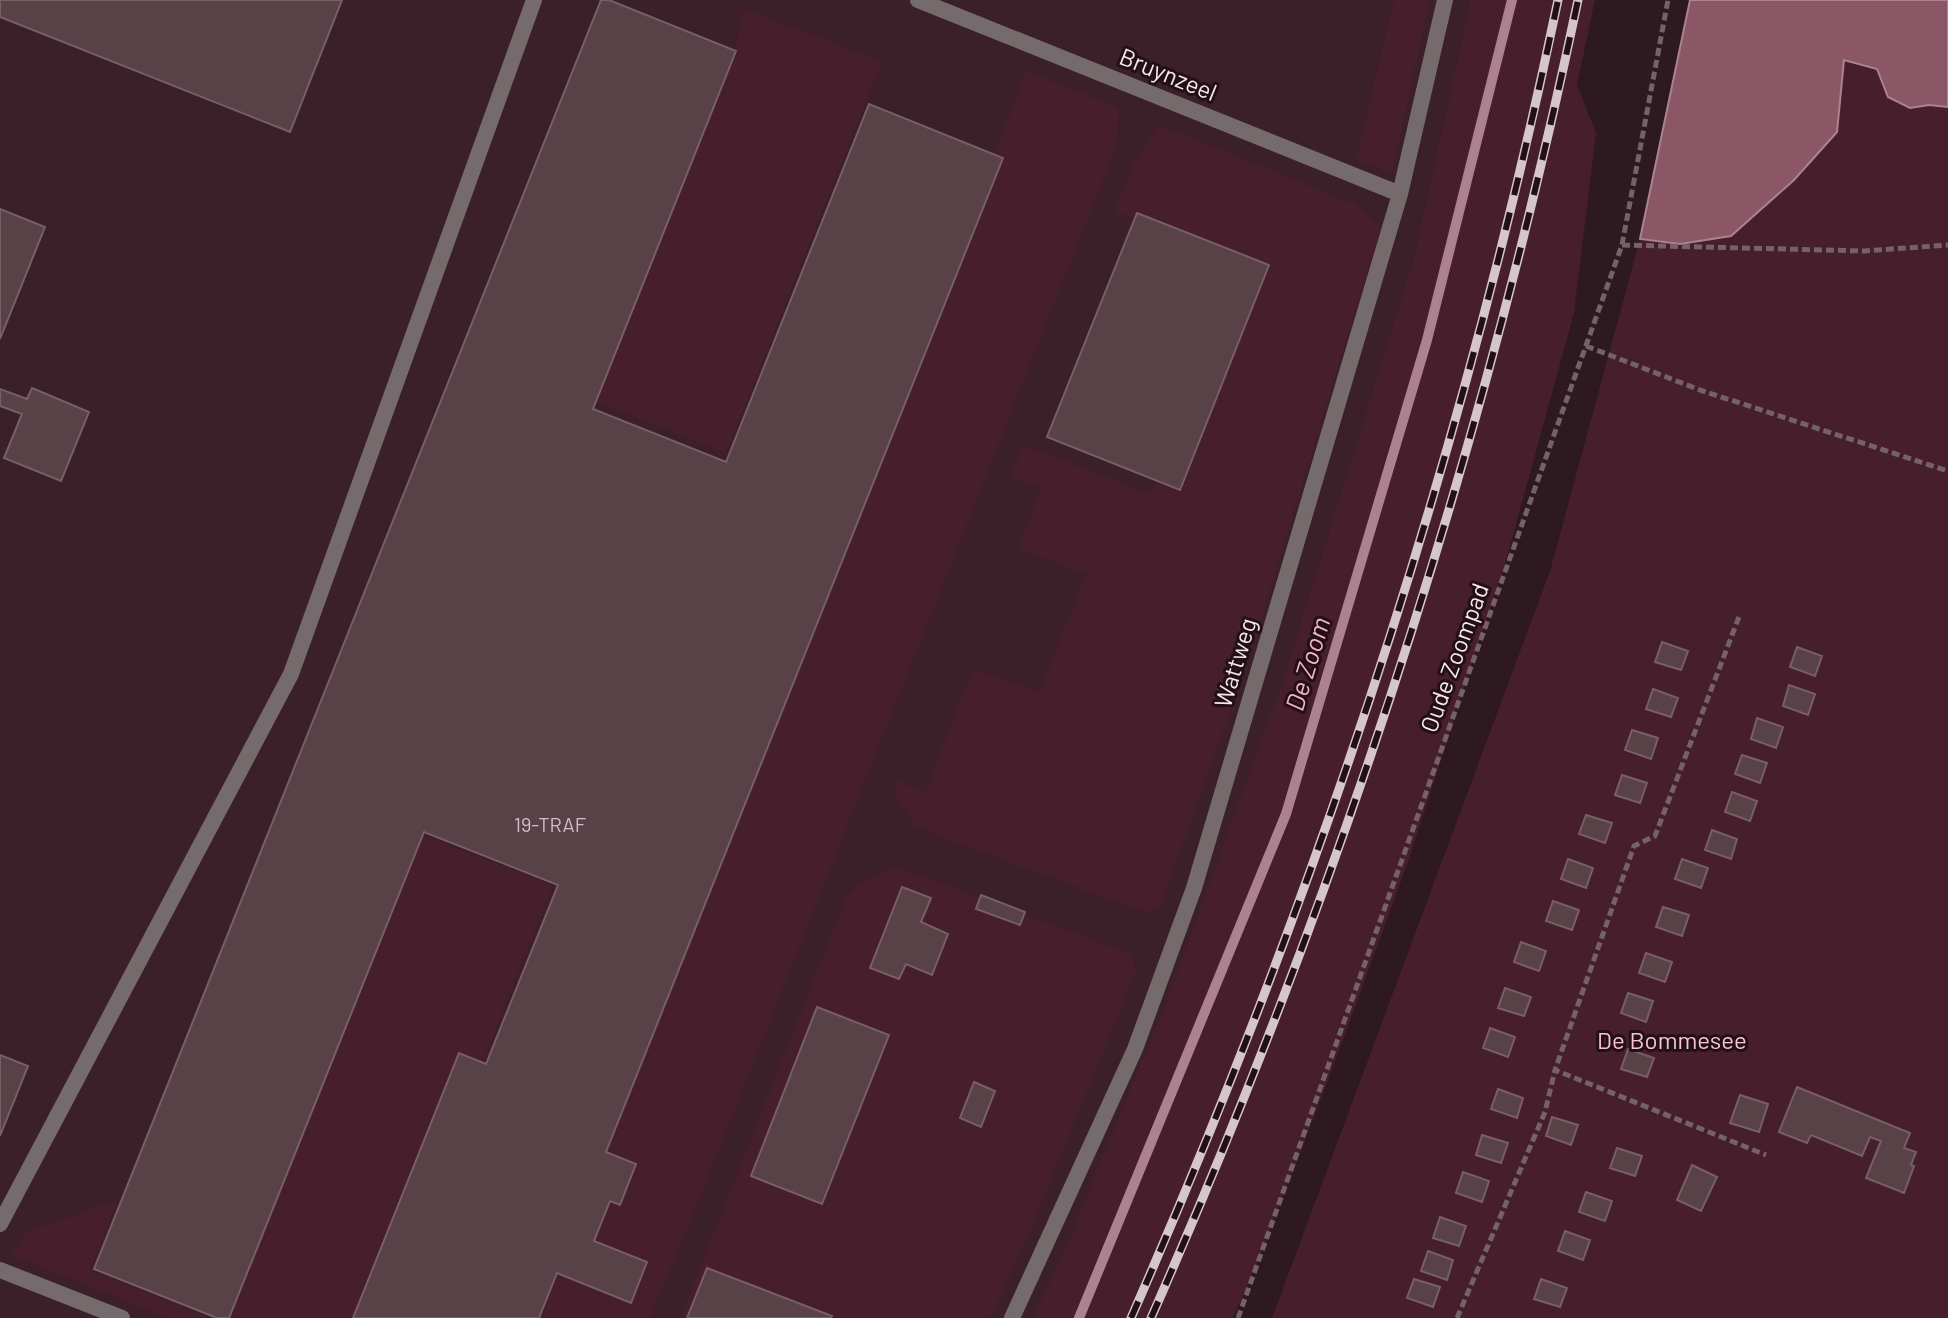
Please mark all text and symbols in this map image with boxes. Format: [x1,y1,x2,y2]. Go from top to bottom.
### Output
street label: Bruynzeel [1116,41,1221,106]
street label: Oude Zoompad [1413,579,1494,736]
water label: De Zoom [1278,613,1335,714]
street label: Wattweg [1207,614,1262,711]
house number: 19-TRAF [514,812,586,836]
park label: De Bommesee [1597,1025,1747,1054]

